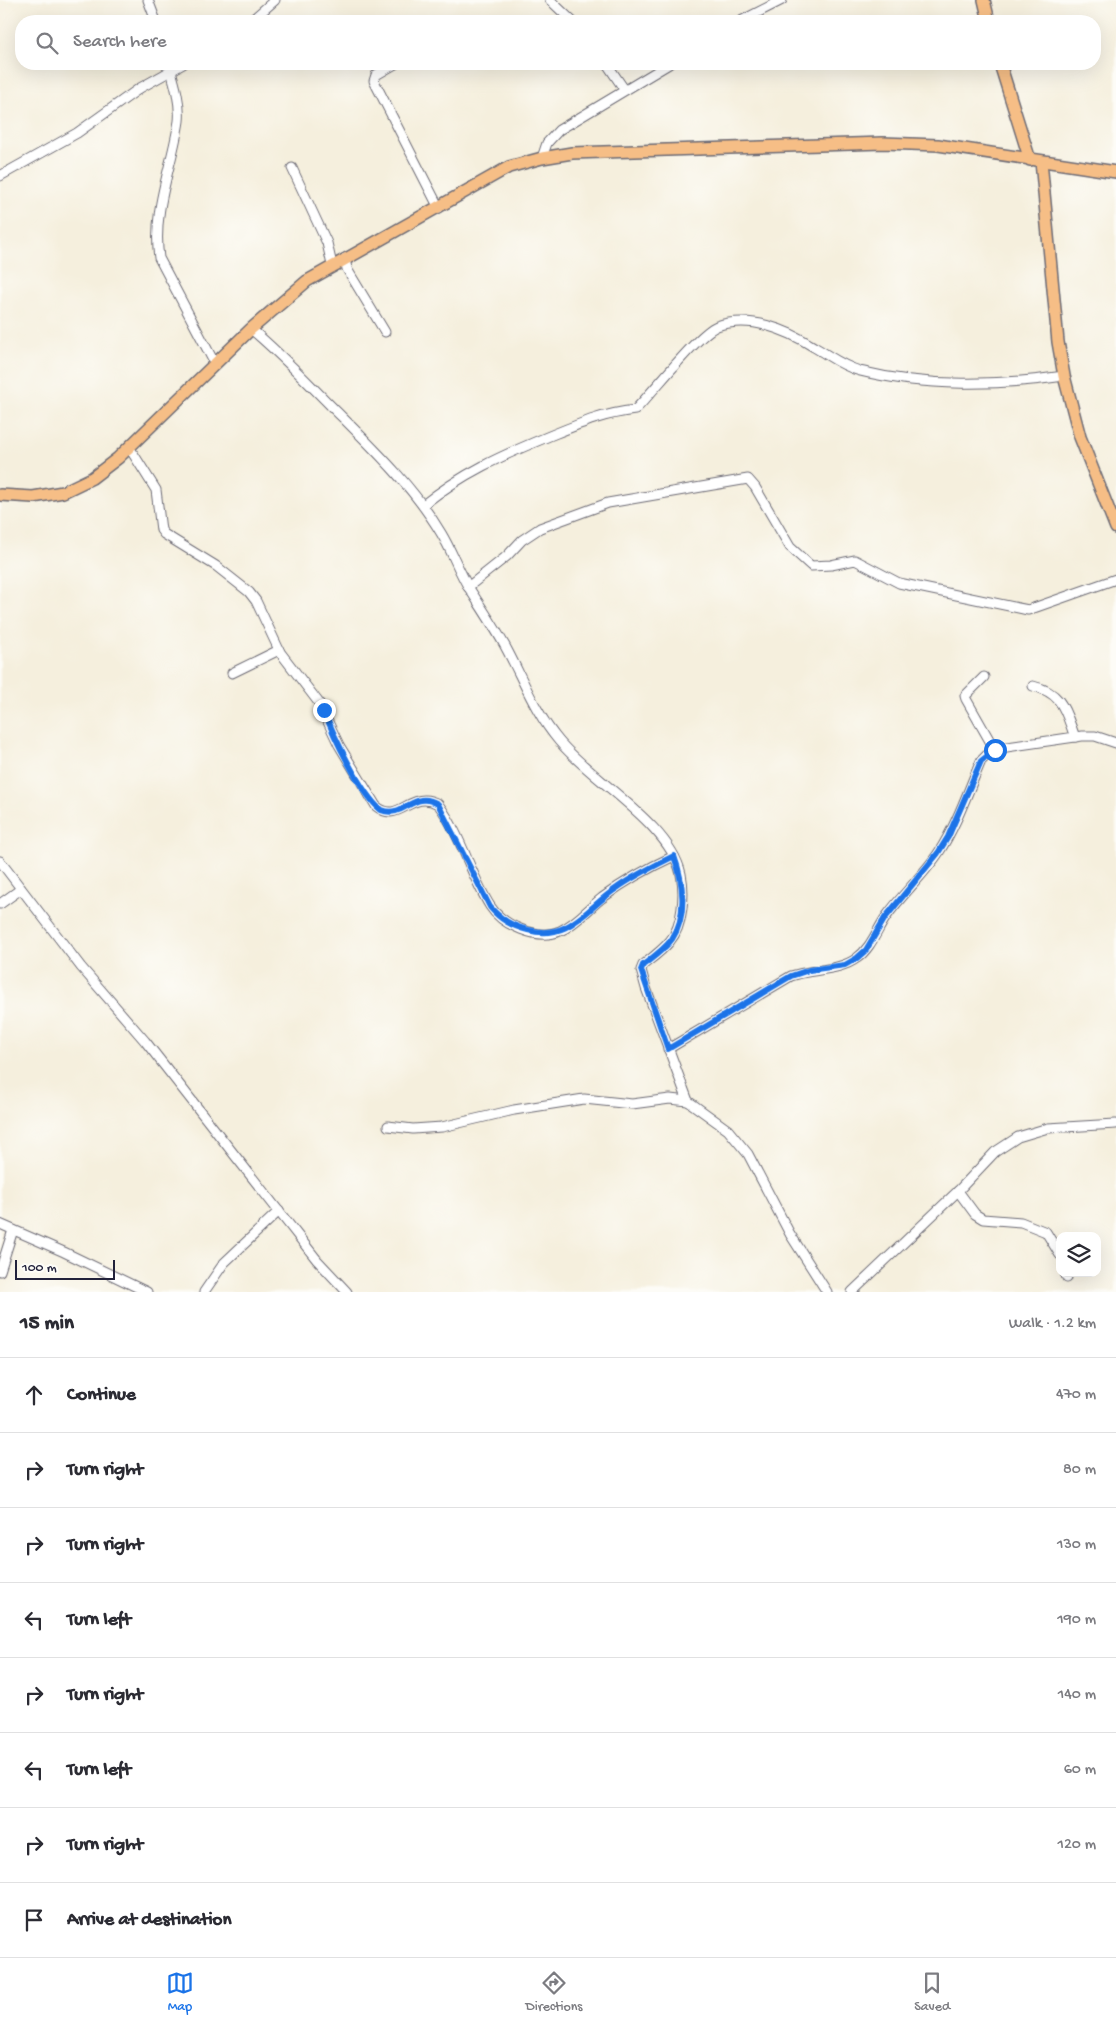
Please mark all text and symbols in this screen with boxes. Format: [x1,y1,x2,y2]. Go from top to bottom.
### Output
search box [15,15,1101,70]
icon: search [33,29,61,57]
text: Search here [73,31,167,54]
route end [313,699,336,722]
route start [984,739,1007,762]
map controls [1056,1232,1101,1277]
button: layers [1056,1232,1101,1277]
scale bar [15,1257,115,1280]
text: 100 m [22,1260,57,1277]
text: 15 min [20,1312,74,1337]
text: Walk · 1.2 km [1009,1315,1096,1334]
icon: ahead [20,1381,48,1409]
text: Continue [67,1384,136,1407]
text: 470 m [1056,1386,1096,1405]
icon: right [20,1456,48,1484]
text: Turn right [67,1459,143,1482]
text: 80 m [1063,1461,1096,1480]
icon: right [20,1531,48,1559]
text: Turn right [67,1534,143,1557]
text: 130 m [1057,1536,1096,1555]
icon: left [20,1606,48,1634]
text: Turn left [67,1609,131,1632]
text: 190 m [1057,1611,1096,1630]
icon: right [20,1681,48,1709]
text: Turn right [67,1684,143,1707]
text: 140 m [1058,1686,1096,1705]
icon: left [20,1756,48,1784]
text: Turn left [67,1759,131,1782]
text: 60 m [1064,1761,1096,1780]
icon: right [20,1831,48,1859]
text: Turn right [67,1834,143,1857]
text: 120 m [1057,1836,1096,1855]
icon: arrive [20,1906,48,1934]
text: Arrive at destination [67,1909,231,1932]
tab: Map [166,1969,194,2016]
tab: Directions [526,1969,583,2016]
tab: Saved [914,1969,950,2016]

